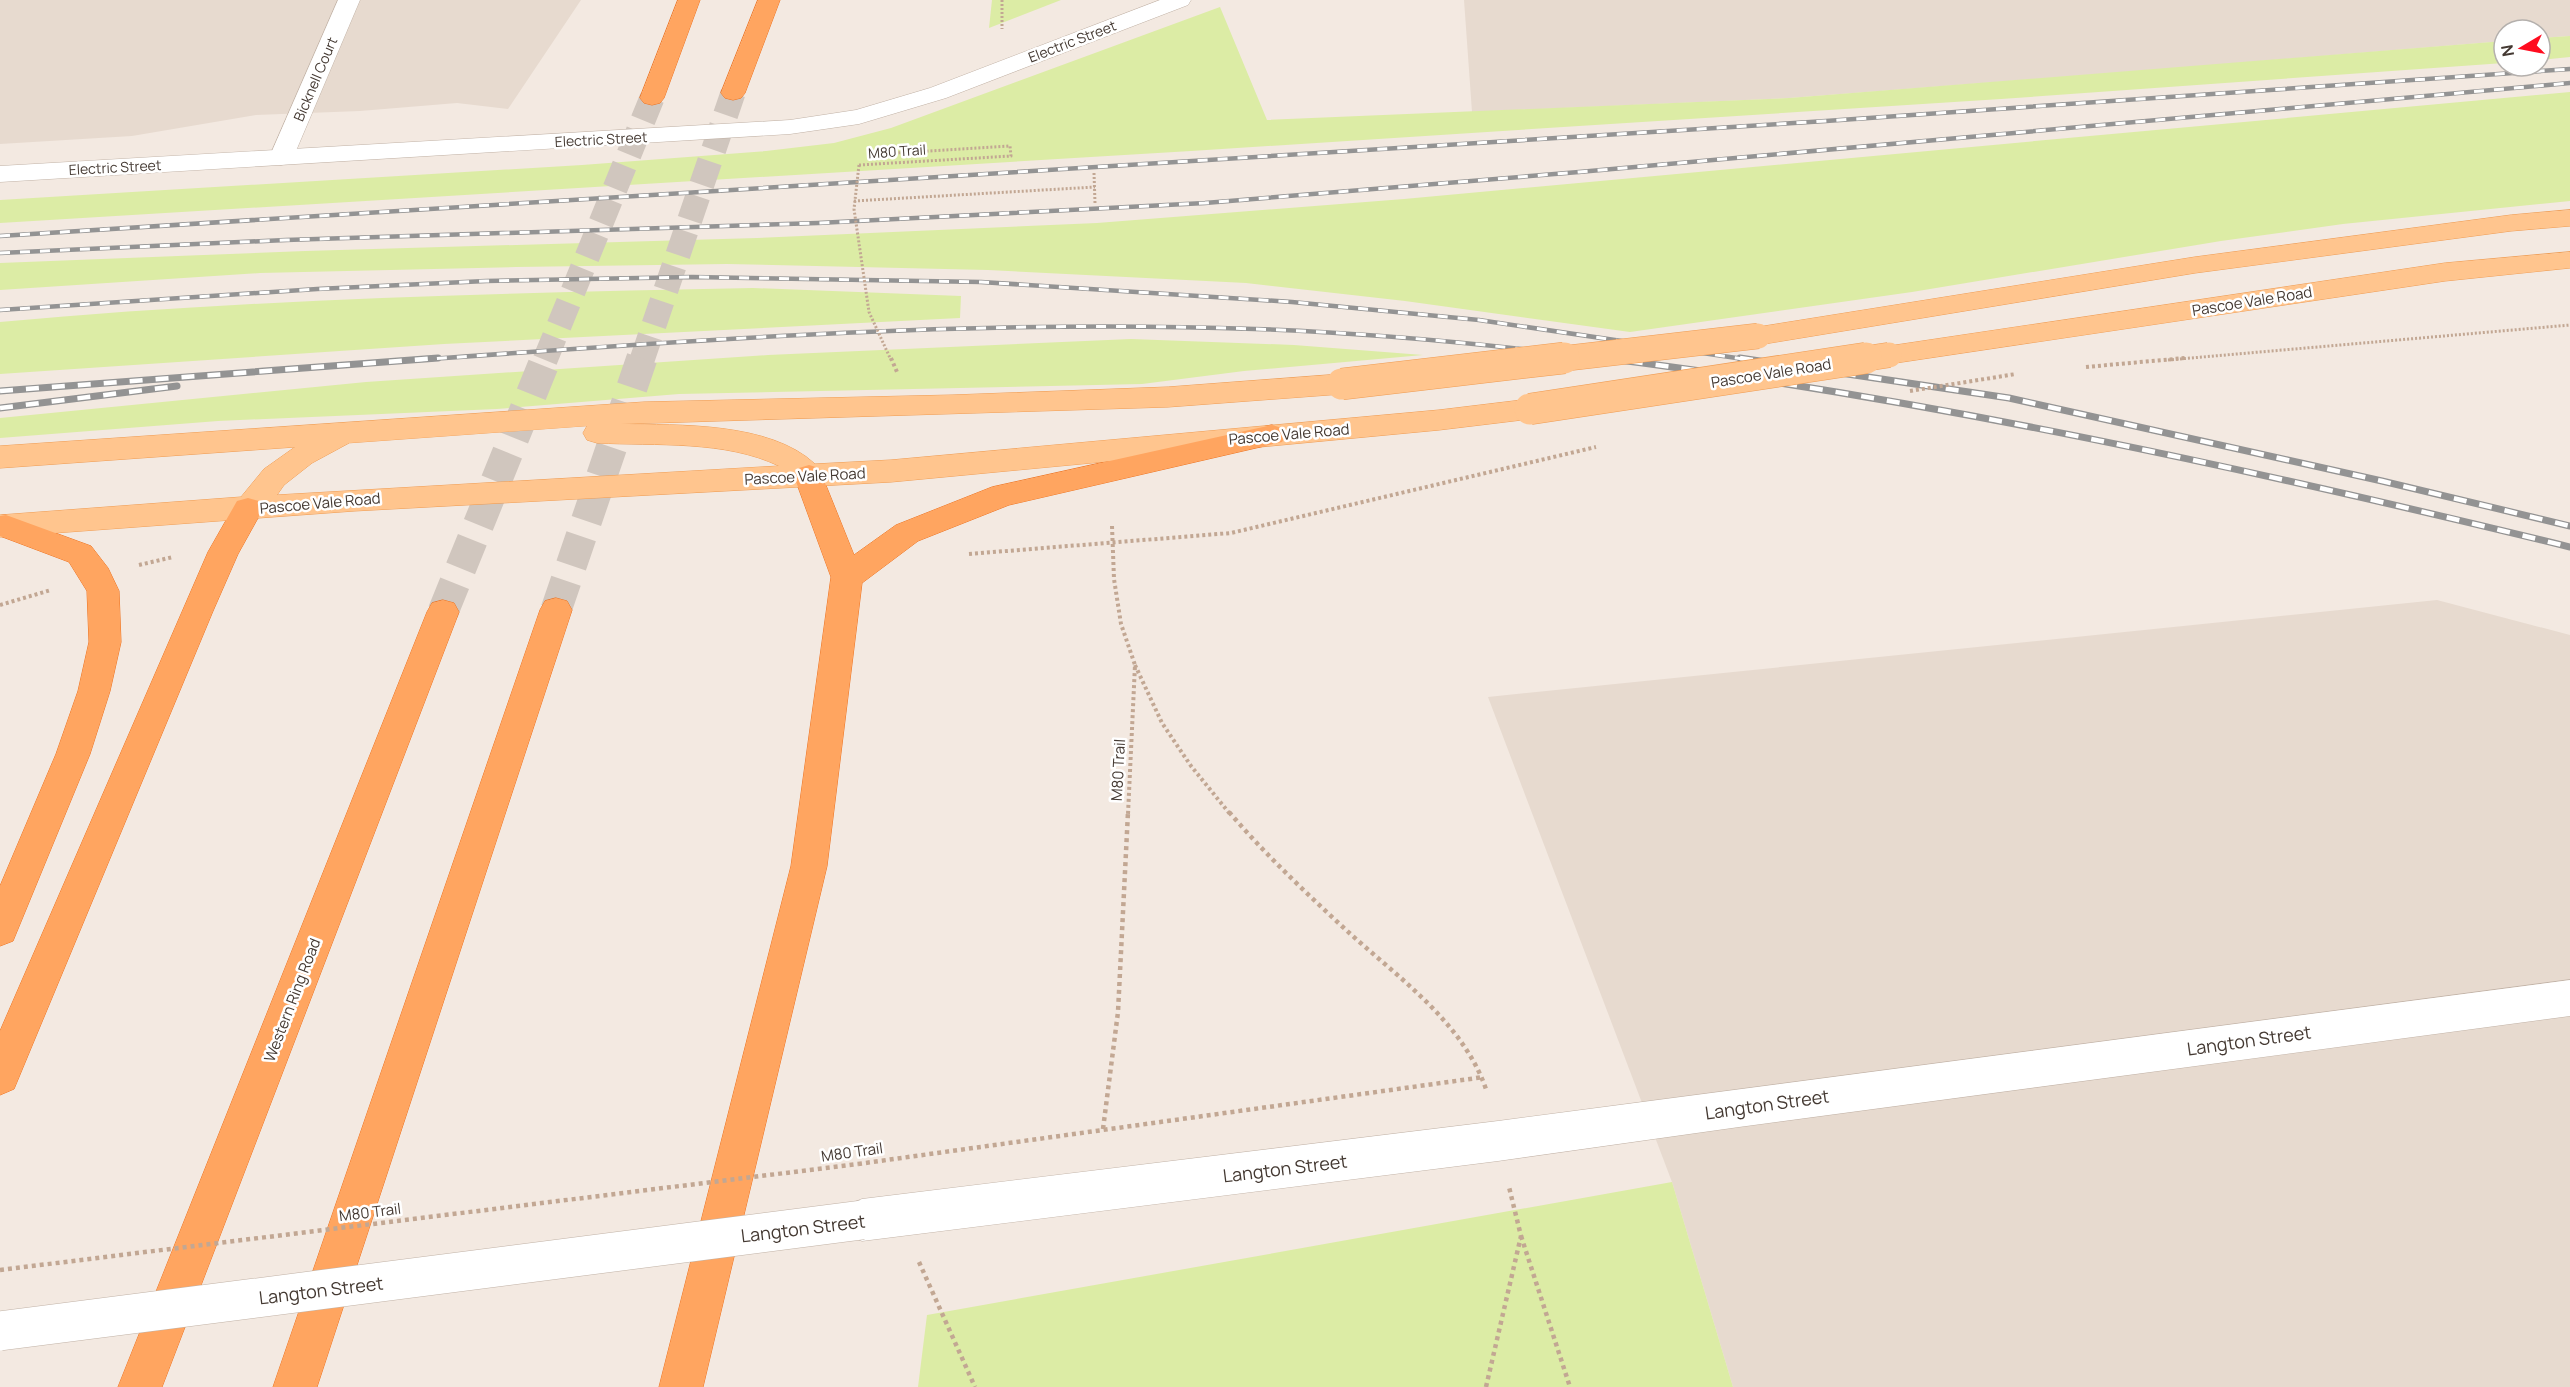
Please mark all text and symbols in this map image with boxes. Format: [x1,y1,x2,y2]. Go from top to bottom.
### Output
street label: Electric Street [1025,15,1119,66]
north arrow [2492,18,2552,78]
street label: Bicknell Court [289,34,341,124]
text: N [2495,43,2519,58]
street label: Electric Street [554,127,648,151]
street label: M80 Trail [867,140,927,162]
street label: Electric Street [68,155,162,179]
street label: Pascoe Vale Road [2191,281,2313,321]
street label: Pascoe Vale Road [1710,353,1832,393]
street label: Pascoe Vale Road [1228,418,1350,450]
street label: Pascoe Vale Road [744,462,866,490]
street label: Pascoe Vale Road [259,487,381,519]
street label: M80 Trail [1106,738,1130,802]
street label: Western Ring Road [259,935,325,1065]
street label: Langton Street [2185,1019,2313,1061]
street label: Langton Street [1703,1083,1831,1125]
street label: M80 Trail [820,1137,884,1167]
street label: Langton Street [1221,1148,1349,1188]
street label: M80 Trail [338,1198,402,1226]
street label: Langton Street [739,1208,867,1248]
street label: Langton Street [257,1270,385,1310]

